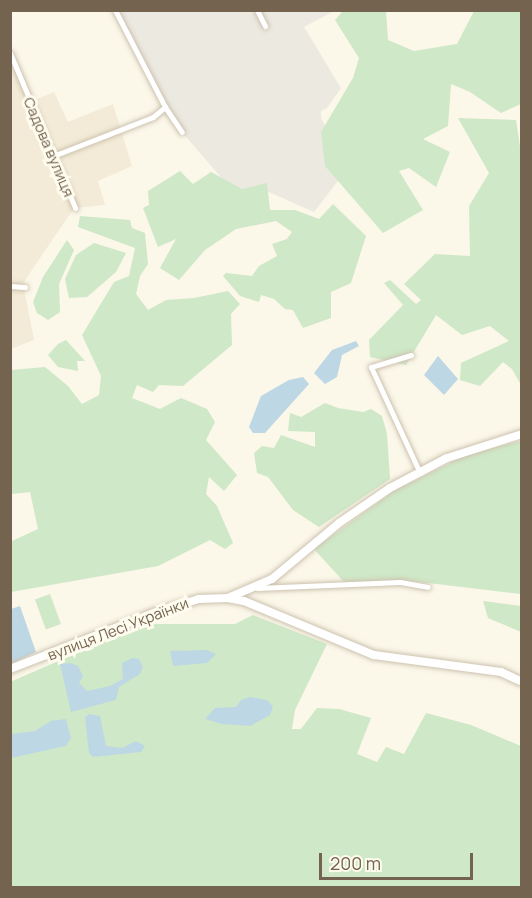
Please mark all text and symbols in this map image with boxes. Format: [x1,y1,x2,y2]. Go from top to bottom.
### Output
street label: Садова вулиця [20,94,78,200]
street label: вулиця Лесі Українки [45,594,191,664]
scale bar [322,841,476,879]
text: 200 m [330,851,381,875]

